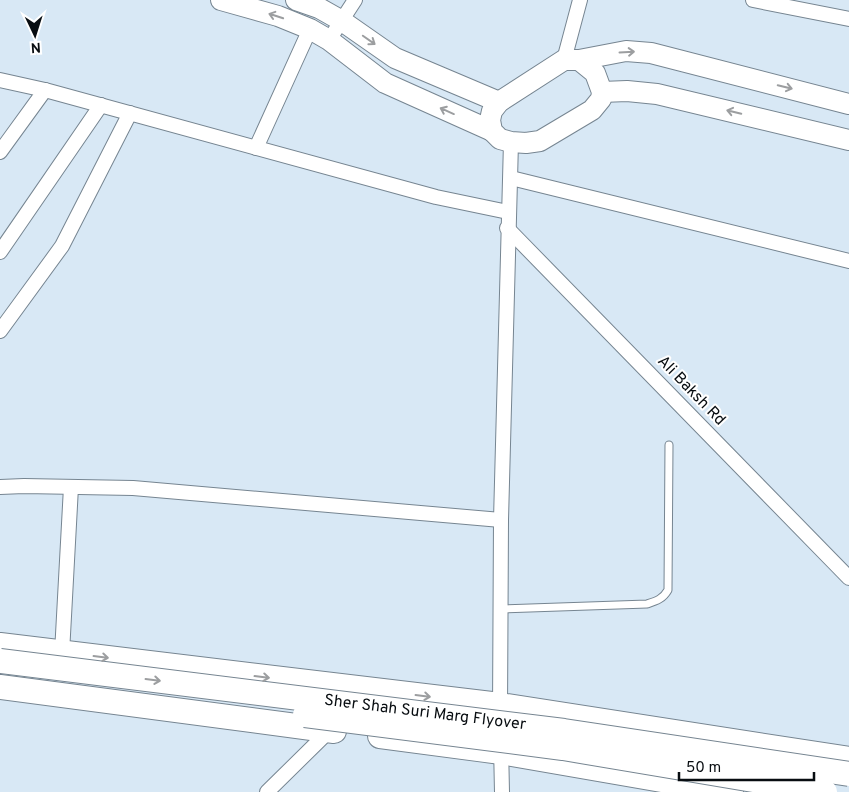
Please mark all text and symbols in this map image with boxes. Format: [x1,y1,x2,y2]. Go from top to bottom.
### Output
north arrow [10,10,60,60]
one-way arrow [268,10,284,20]
one-way arrow [362,35,376,45]
text: N [30,38,41,55]
one-way arrow [619,48,635,57]
one-way arrow [777,83,793,93]
one-way arrow [440,106,455,115]
one-way arrow [726,107,742,116]
street label: Ali Baksh Rd [653,352,729,430]
one-way arrow [92,652,108,662]
one-way arrow [254,672,270,682]
one-way arrow [144,675,160,685]
street label: Sher Shah Suri Marg Flyover [323,691,527,735]
one-way arrow [415,691,431,701]
scale bar [679,750,814,782]
text: 50 m [686,759,721,778]

